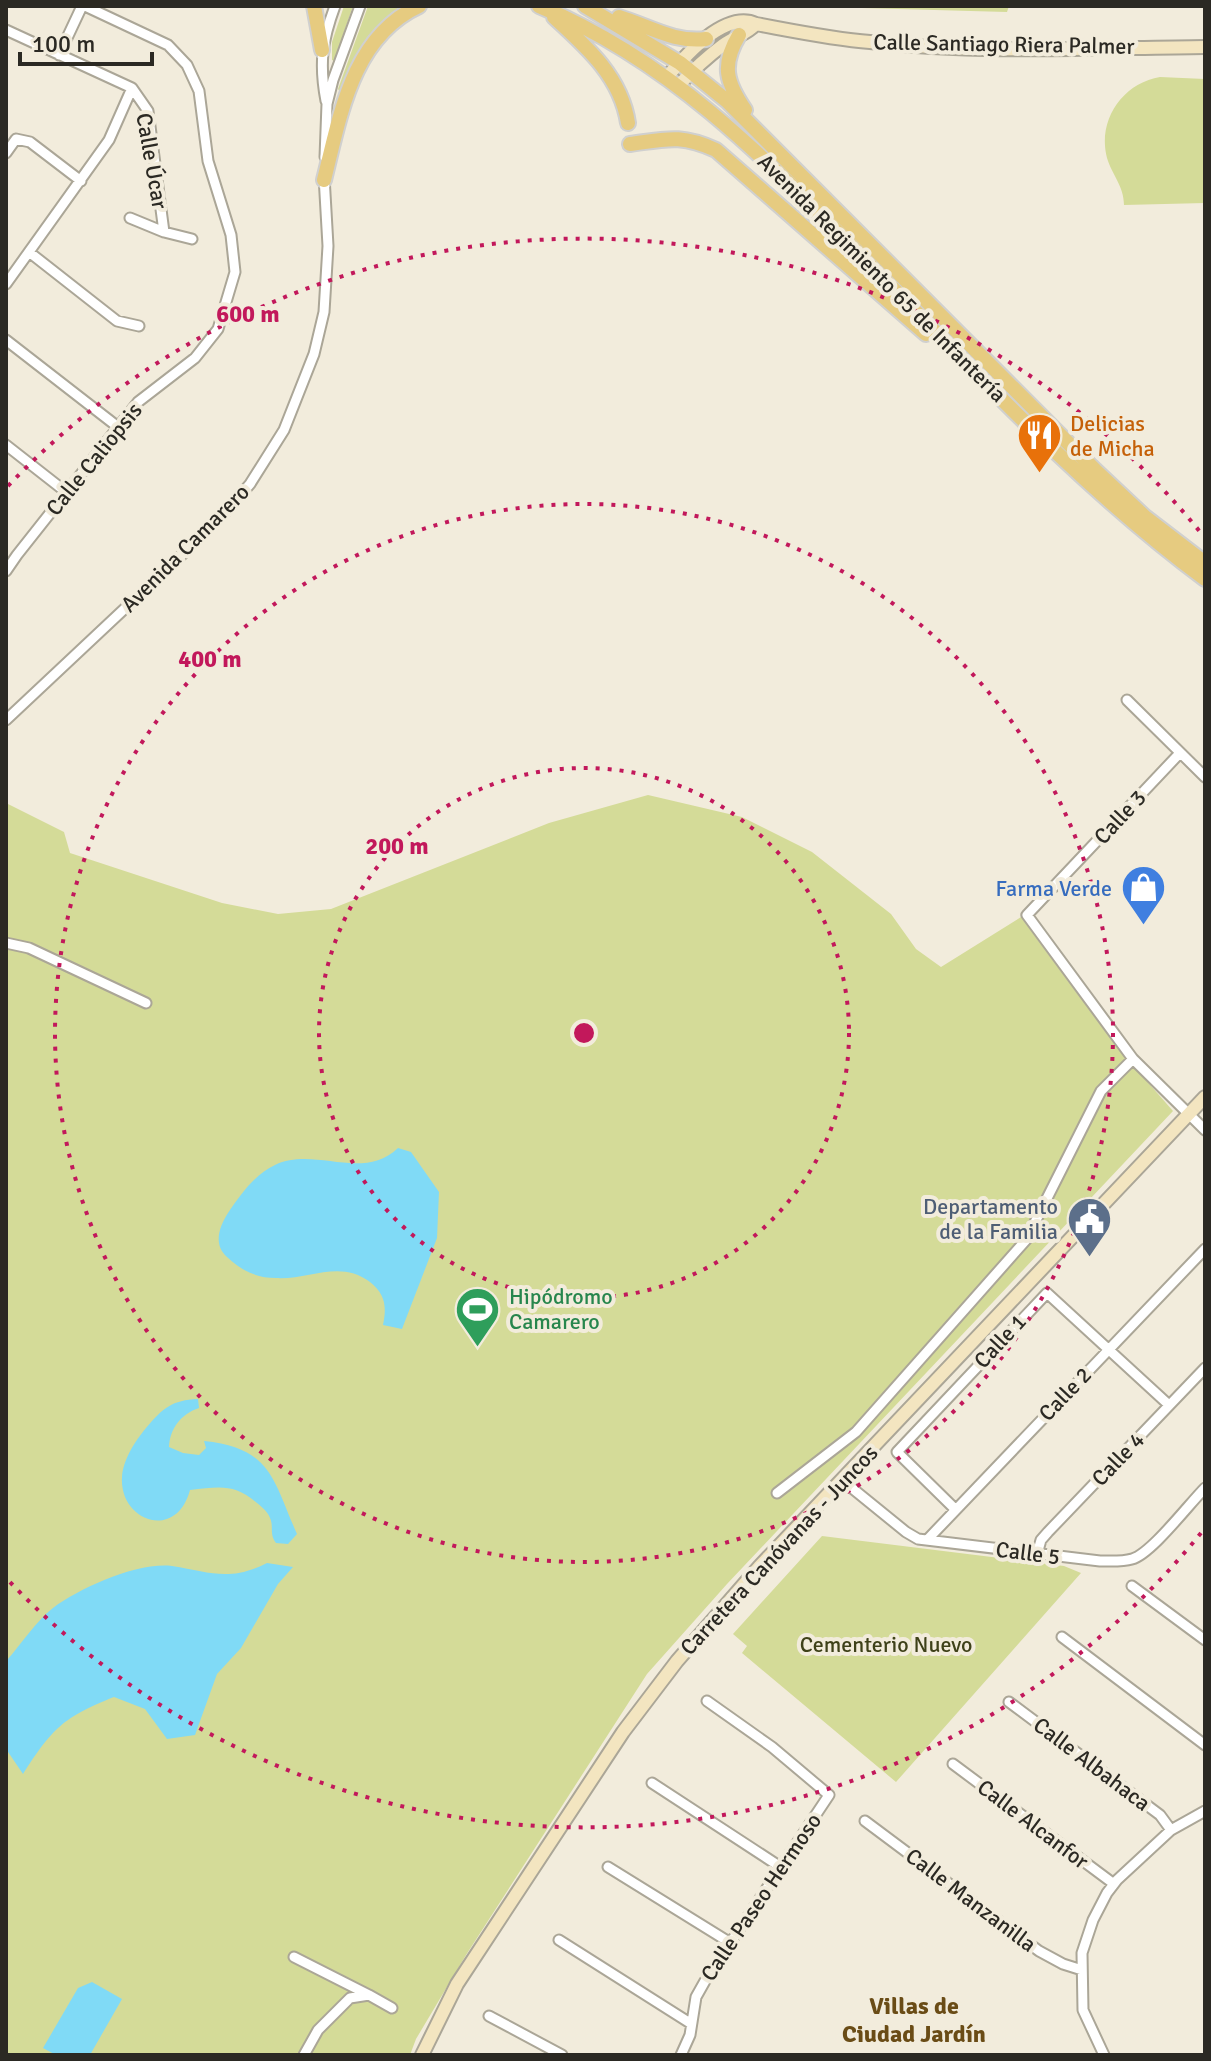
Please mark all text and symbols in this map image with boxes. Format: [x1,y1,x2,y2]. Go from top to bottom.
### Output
scale bar [20,16,152,66]
street label: Calle Santiago Riera Palmer [873,28,1135,60]
text: 100 m [32,29,95,59]
street label: Calle Úcar [130,111,174,211]
street label: Avenida Regimiento 65 de Infantería [752,148,1012,408]
text: 600 m [216,299,280,329]
street label: Calle Caliopsis [40,397,148,521]
place label: Delicias de Micha [1070,410,1155,462]
restaurant icon: Delicias de Micha [1015,412,1063,475]
street label: Avenida Camarero [115,478,255,618]
text: 400 m [178,644,242,674]
street label: Calle 3 [1088,784,1152,850]
text: 200 m [365,831,429,861]
shop icon: Farma Verde [1119,864,1167,927]
place label: Farma Verde [995,875,1112,902]
centre of rings [570,1019,598,1047]
place label: Departamento de la Familia [923,1193,1058,1245]
public building icon: Departamento de la Familia [1065,1195,1113,1258]
place label: Hipódromo Camarero [509,1283,613,1335]
sports icon: Hipódromo Camarero [454,1285,502,1348]
street label: Calle 1 [968,1308,1032,1374]
street label: Calle 2 [1033,1361,1097,1427]
street label: Calle 4 [1086,1426,1150,1492]
street label: Carretera Canóvanas - Juncos [674,1439,884,1661]
street label: Calle 5 [994,1536,1062,1570]
park label: Cementerio Nuevo [800,1631,972,1658]
street label: Calle Albahaca [1028,1711,1156,1817]
street label: Calle Alcanfor [972,1773,1094,1875]
street label: Calle Paseo Hermoso [695,1808,827,1986]
street label: Calle Manzanilla [900,1842,1042,1958]
district label: Villas de Ciudad Jardín [842,1991,986,2049]

